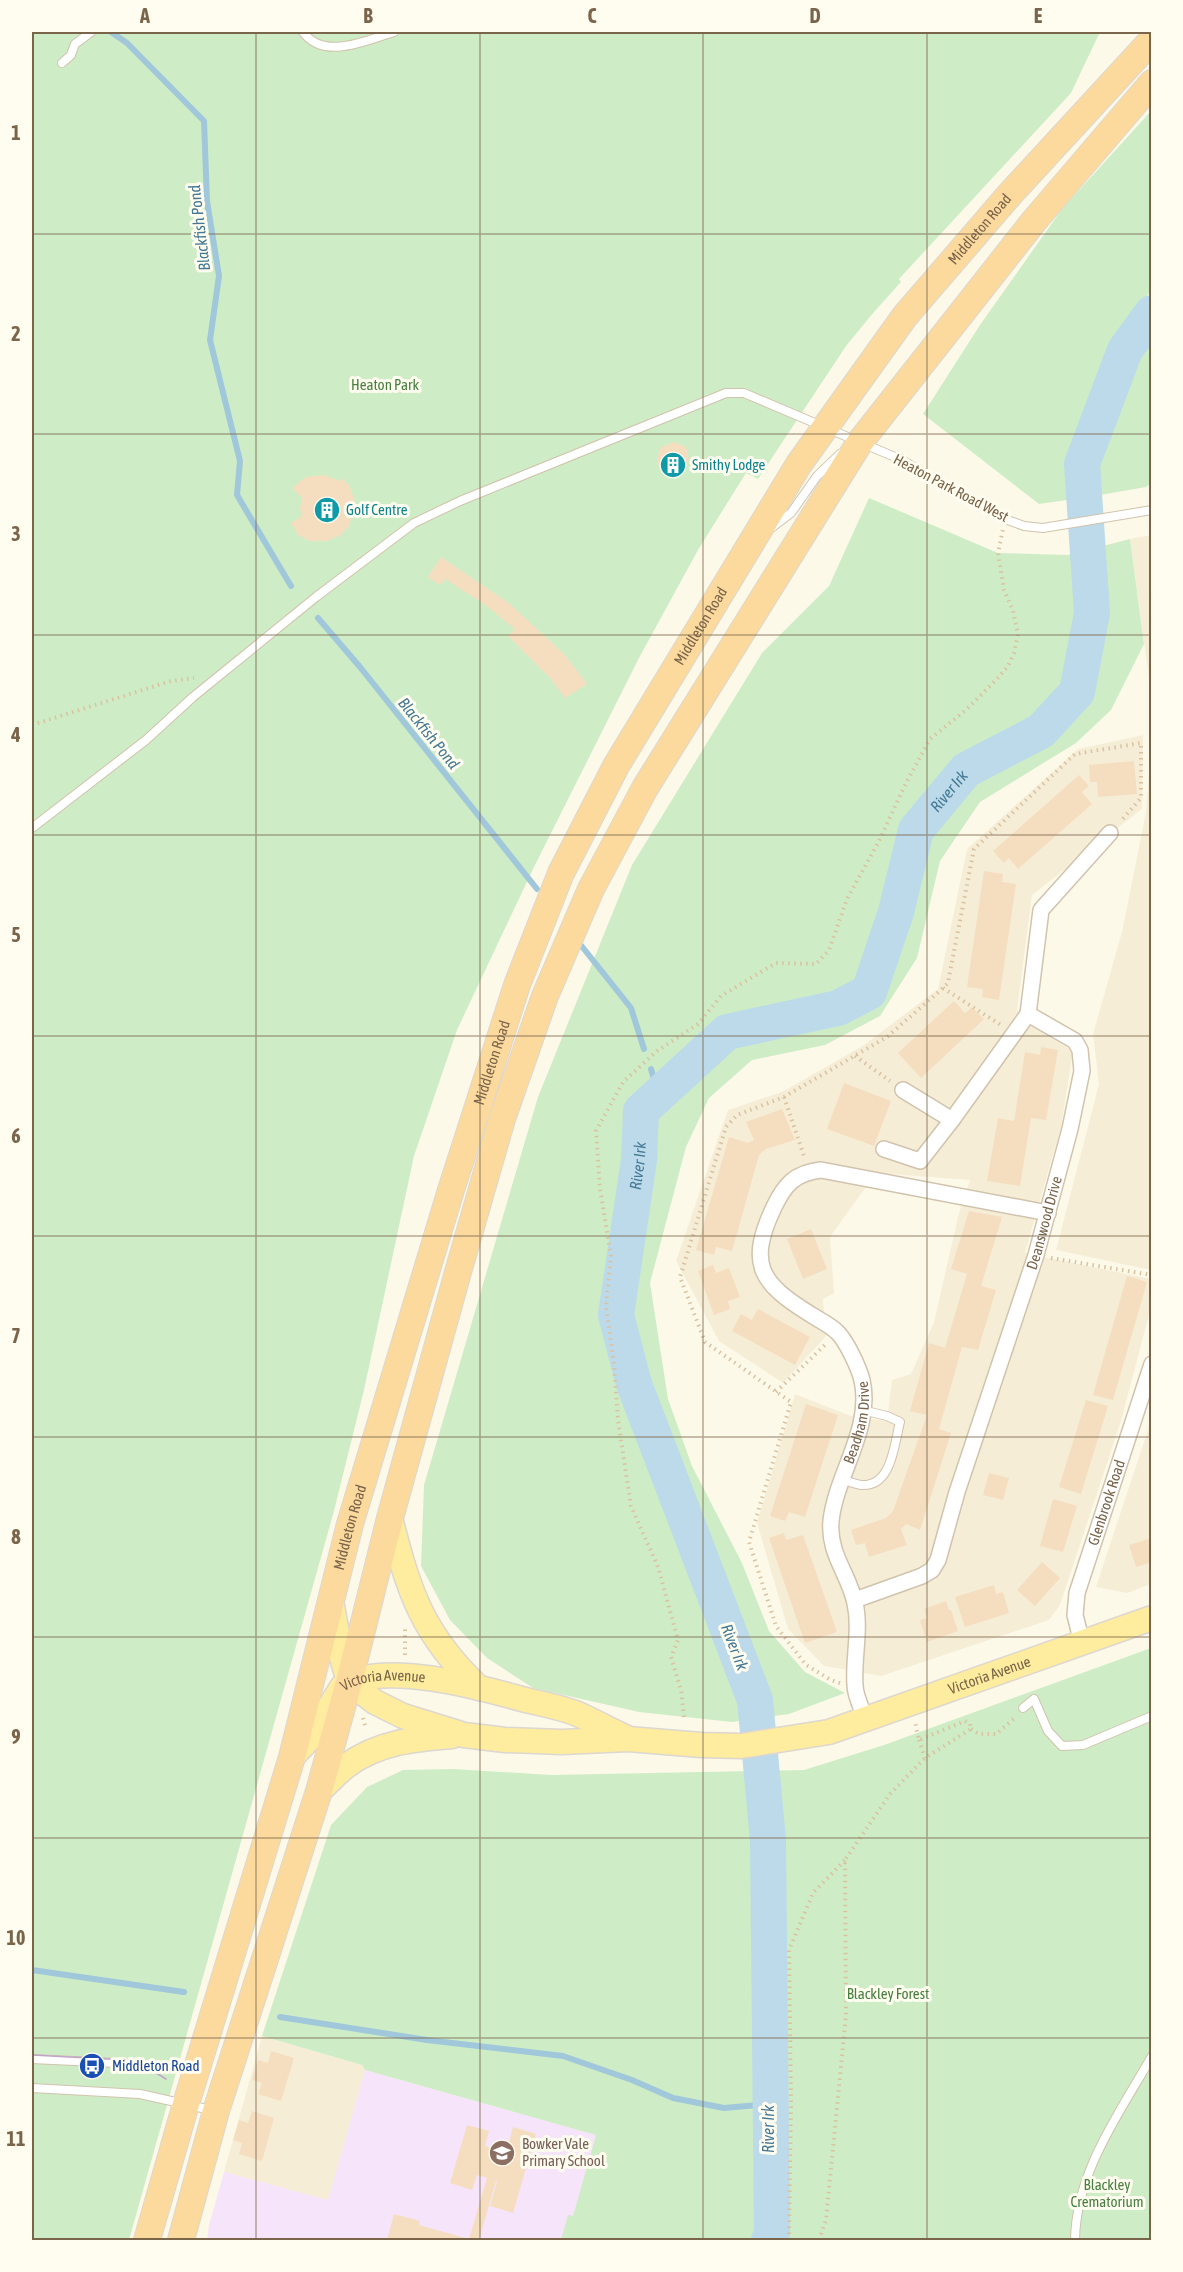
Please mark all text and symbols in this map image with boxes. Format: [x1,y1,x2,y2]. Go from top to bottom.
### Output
text: A [139,4,150,27]
text: B [363,4,373,27]
text: C [588,4,597,27]
text: D [809,4,821,27]
text: E [1034,4,1043,27]
text: 1 [11,121,21,144]
water label: Blackfish Pond [185,184,213,272]
street label: Middleton Road [944,190,1014,268]
text: 2 [11,322,21,345]
park label: Heaton Park [351,376,419,393]
building icon: Smithy Lodge [658,450,688,480]
street label: Heaton Park Road West [891,450,1012,525]
place label: Smithy Lodge [692,456,765,473]
building icon: Golf Centre [312,495,342,525]
place label: Golf Centre [346,501,408,518]
text: 3 [11,522,21,545]
street label: Middleton Road [670,584,730,668]
water label: Blackfish Pond [395,694,463,772]
text: 4 [10,723,21,746]
water label: River Irk [926,766,972,815]
text: 5 [11,923,21,946]
street label: Middleton Road [470,1018,513,1107]
text: 6 [11,1124,21,1147]
water label: River Irk [626,1140,649,1191]
street label: Deanswood Drive [1023,1174,1065,1272]
text: 7 [11,1324,21,1347]
street label: Beadham Drive [840,1380,872,1466]
street label: Glenbrook Road [1084,1458,1128,1547]
street label: Middleton Road [330,1483,369,1572]
text: 8 [11,1525,21,1548]
water label: River Irk [718,1621,752,1674]
street label: Victoria Avenue [946,1652,1033,1697]
street label: Victoria Avenue [337,1666,427,1694]
text: 9 [11,1725,21,1748]
text: 10 [7,1926,25,1949]
park label: Blackley Forest [847,1985,929,2002]
bus stop icon: Middleton Road [77,2051,107,2081]
place label: Middleton Road [112,2057,200,2074]
water label: River Irk [759,2104,777,2153]
text: 11 [7,2127,25,2150]
place label: Bowker Vale Primary School [522,2135,605,2169]
school or university icon: Bowker Vale Primary School [487,2138,517,2168]
park label: Blackley Crematorium [1071,2176,1143,2210]

